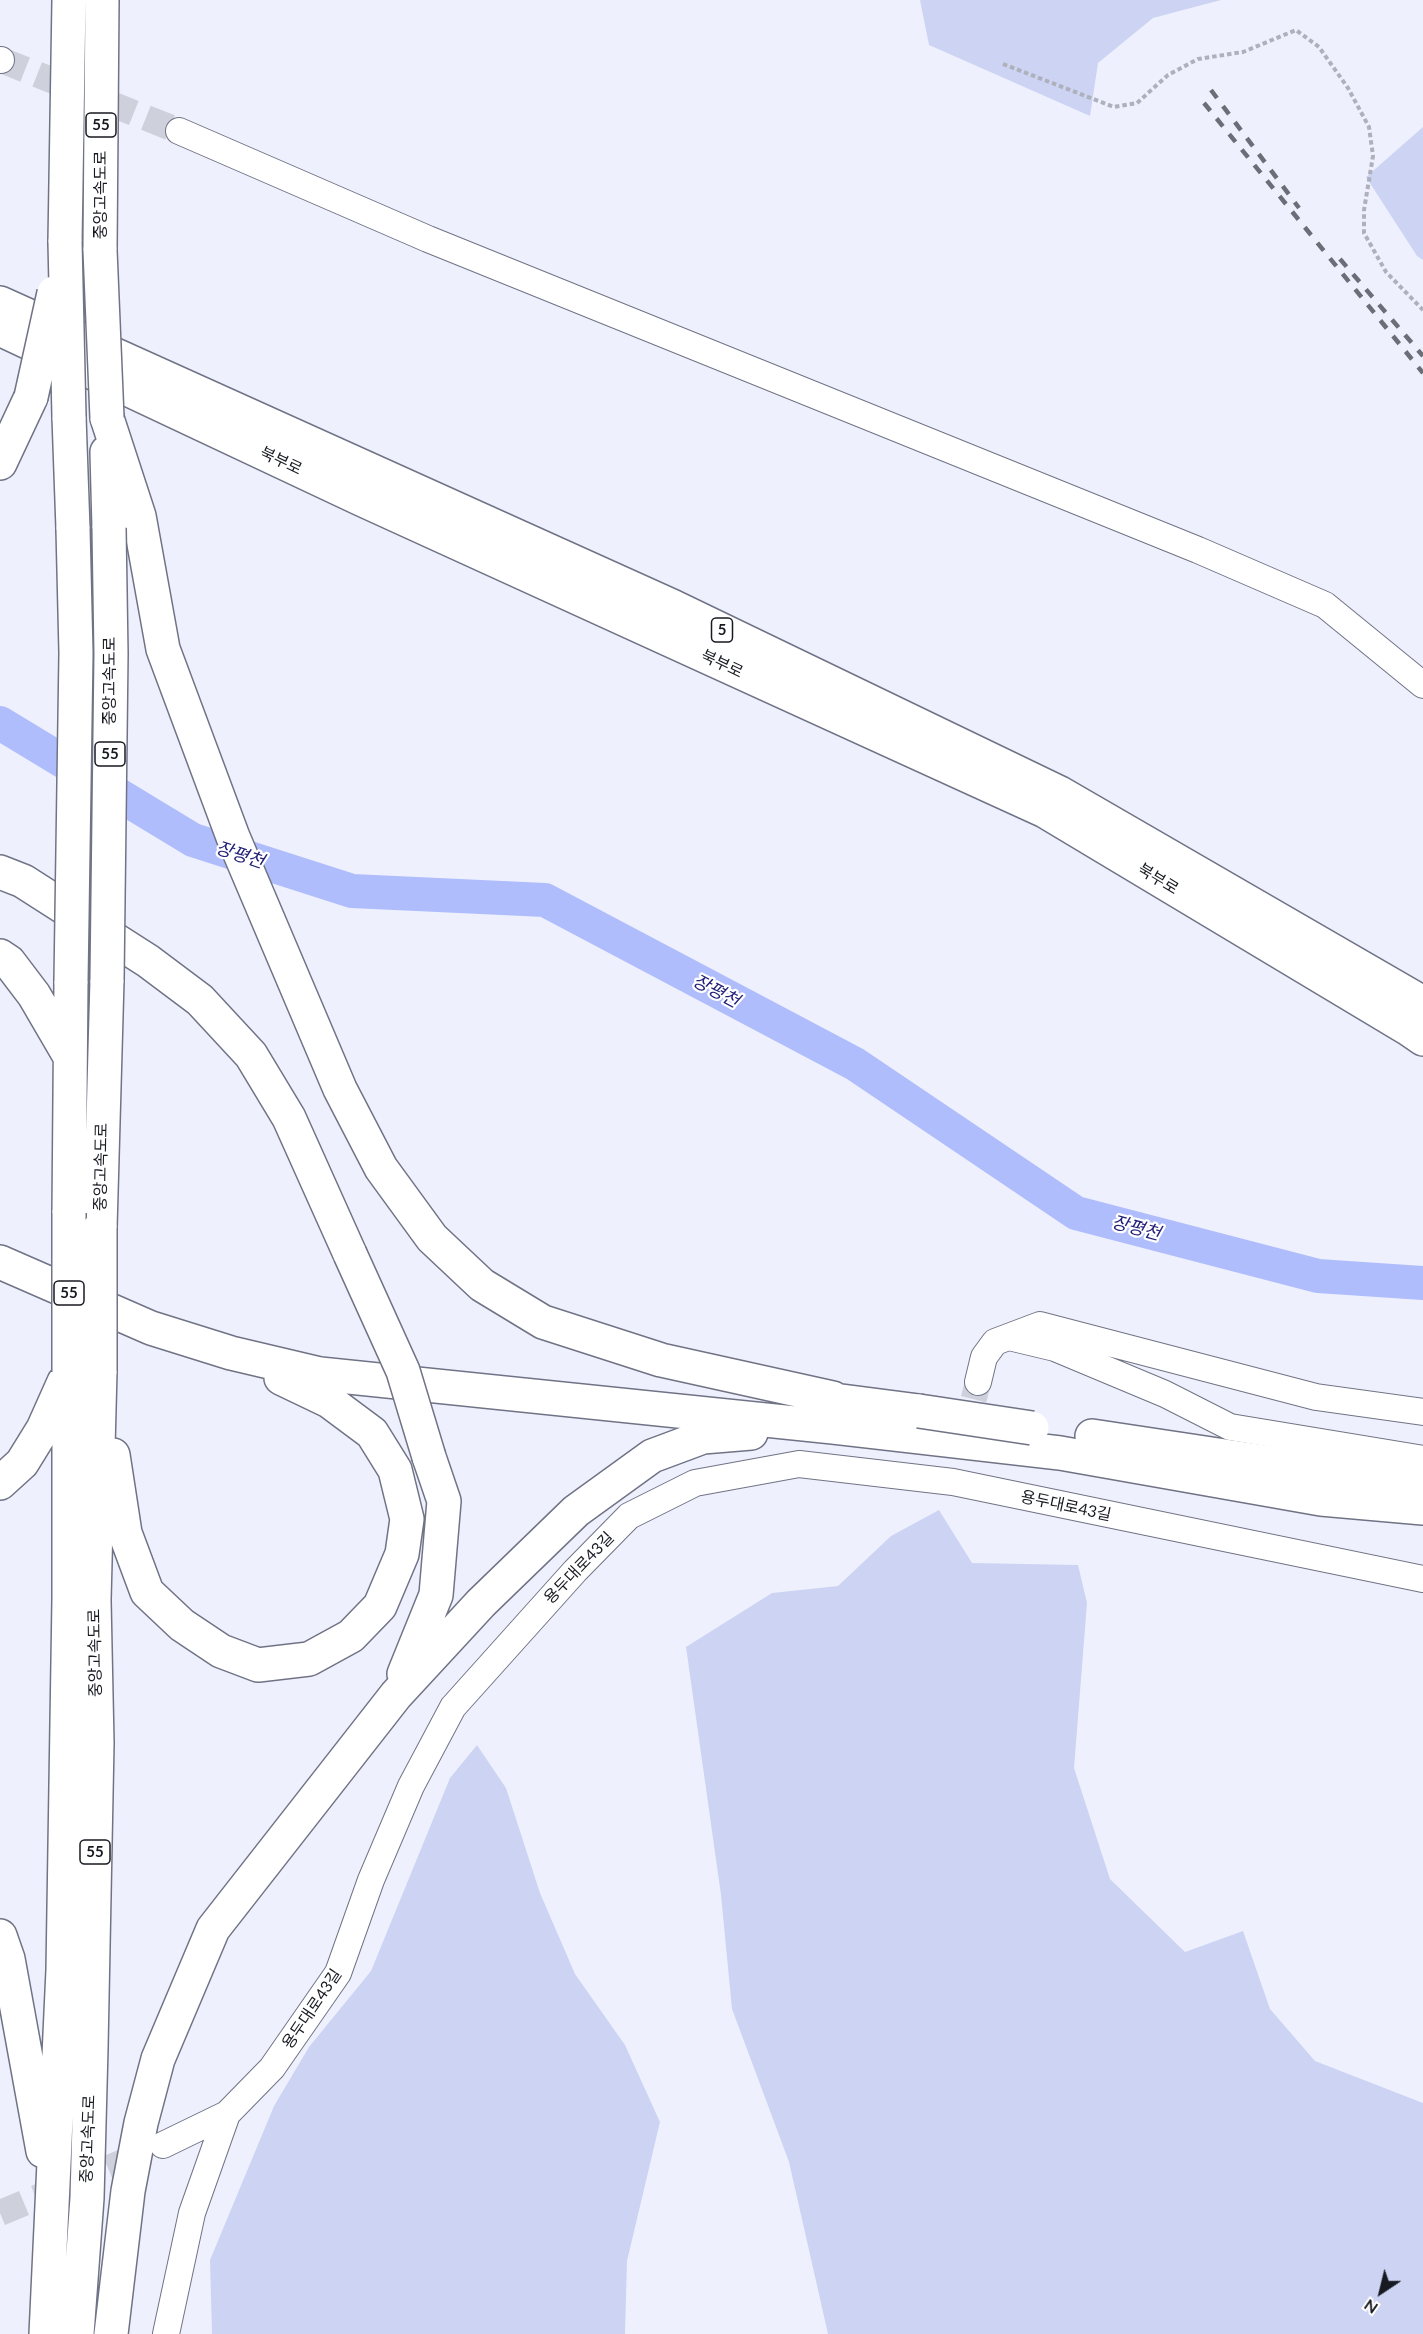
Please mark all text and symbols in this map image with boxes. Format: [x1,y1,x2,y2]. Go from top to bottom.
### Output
road number: 55 [86,113,116,137]
street label: 중앙고속도로 [91,151,111,239]
street label: 북부로 [257,443,305,479]
road number: 5 [712,618,732,642]
street label: 중앙고속도로 [100,637,120,725]
street label: 북부로 [698,646,746,682]
road number: 55 [95,742,125,766]
water label: 장평천 [213,837,267,873]
street label: 북부로 [1134,859,1182,899]
water label: 장평천 [689,970,743,1012]
street label: 중앙고속도로 [91,1123,111,1211]
water label: 장평천 [1109,1211,1163,1245]
road number: 55 [54,1281,84,1305]
street label: 용두대로43길 [1019,1487,1113,1525]
street label: 용두대로43길 [540,1528,618,1608]
street label: 중앙고속도로 [85,1609,105,1697]
road number: 55 [80,1840,110,1864]
street label: 용두대로43길 [278,1965,346,2053]
street label: 중앙고속도로 [77,2095,99,2183]
north arrow [1351,2262,1411,2322]
text: N [1360,2296,1381,2318]

